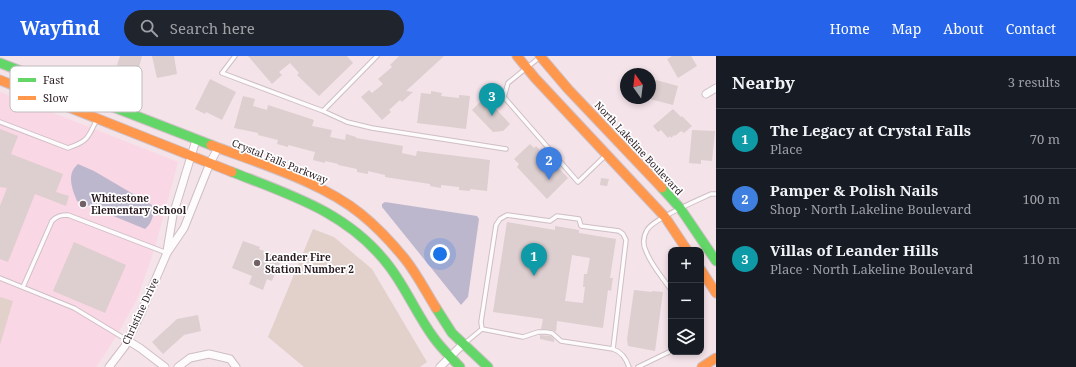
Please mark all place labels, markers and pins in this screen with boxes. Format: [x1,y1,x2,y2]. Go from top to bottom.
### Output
pin: 3 [479,83,505,116]
pin: 2 [536,147,562,180]
place label: Whitestone Elementary School [91,191,187,217]
marker: Whitestone Elementary School [78,199,88,209]
pin: 1 [521,243,547,276]
place label: Leander Fire Station Number 2 [265,250,354,276]
marker: Leander Fire Station Number 2 [252,258,262,268]

